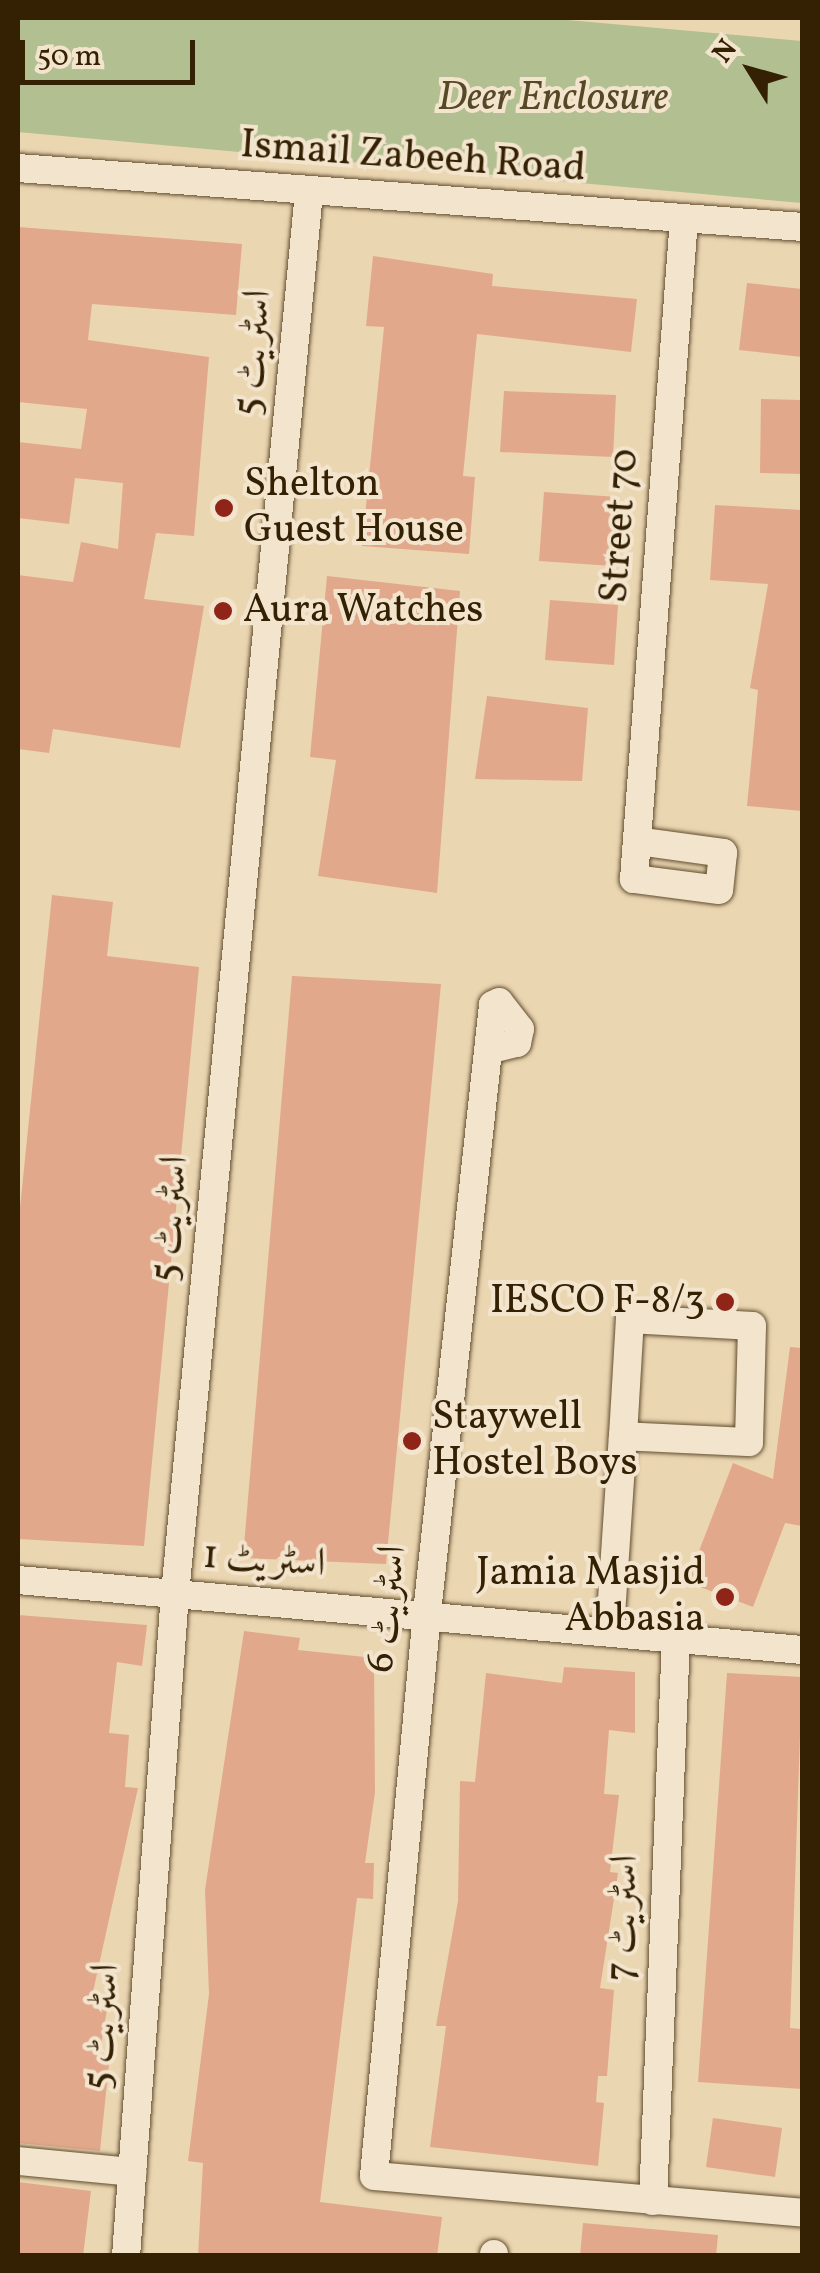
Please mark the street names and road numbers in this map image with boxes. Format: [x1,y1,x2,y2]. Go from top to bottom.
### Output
street label: Ismail Zabeeh Road [239,122,587,194]
street label: اسٹریٹ 5 [225,288,283,418]
street label: Street 70 [592,447,650,605]
street label: اسٹریٹ 5 [142,1154,200,1284]
street label: اسٹریٹ 1 [201,1533,327,1589]
street label: اسٹریٹ 6 [357,1543,419,1675]
street label: اسٹریٹ 7 [598,1854,650,1982]
street label: اسٹریٹ 5 [75,1962,131,2092]

